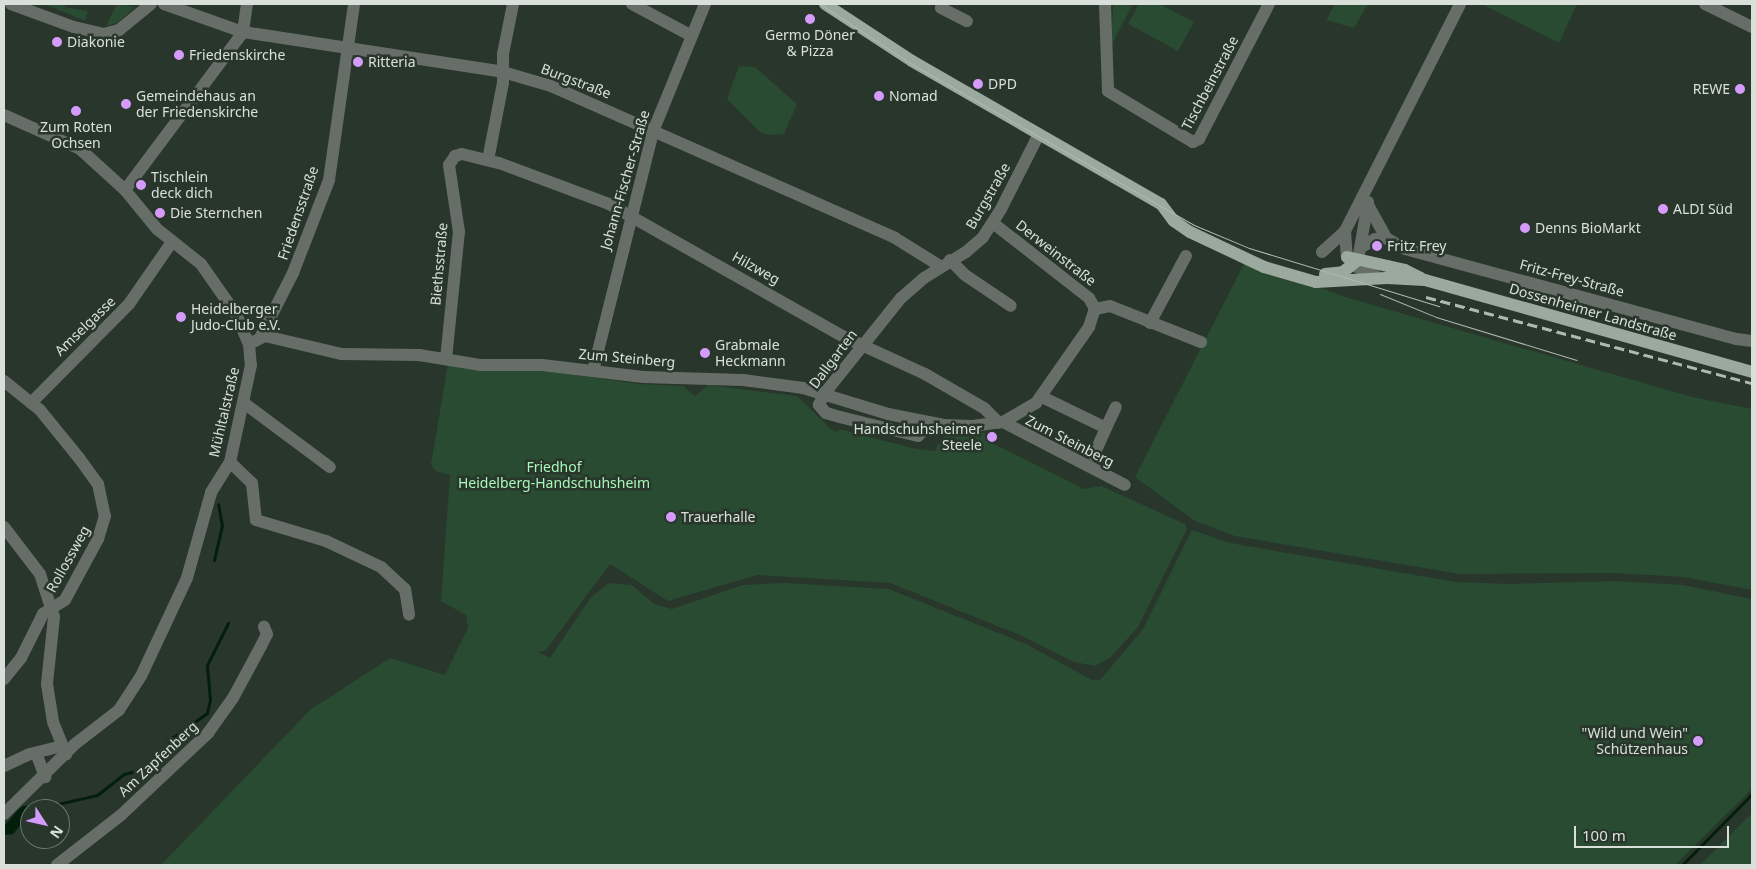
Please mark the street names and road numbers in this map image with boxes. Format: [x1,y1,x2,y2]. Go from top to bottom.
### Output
street label: Tischbeinstraße [1178,33,1242,133]
street label: Burgstraße [539,60,613,102]
street label: Johann-Fischer-Straße [597,108,653,252]
street label: Burgstraße [962,160,1014,232]
street label: Friedensstraße [274,164,322,262]
street label: Derweinstraße [1013,217,1099,289]
street label: Biethsstraße [427,222,451,306]
street label: Hilzweg [729,248,783,288]
street label: Fritz-Frey-Straße [1518,256,1626,300]
street label: Dossenheimer Landstraße [1507,280,1679,344]
street label: Amselgasse [51,293,119,359]
street label: Dallgarten [805,326,861,392]
street label: Zum Steinberg [578,345,676,371]
street label: Mühltalstraße [205,365,243,459]
street label: Zum Steinberg [1023,411,1117,471]
street label: Rollossweg [43,523,93,595]
street label: Am Zapfenberg [115,718,201,800]

